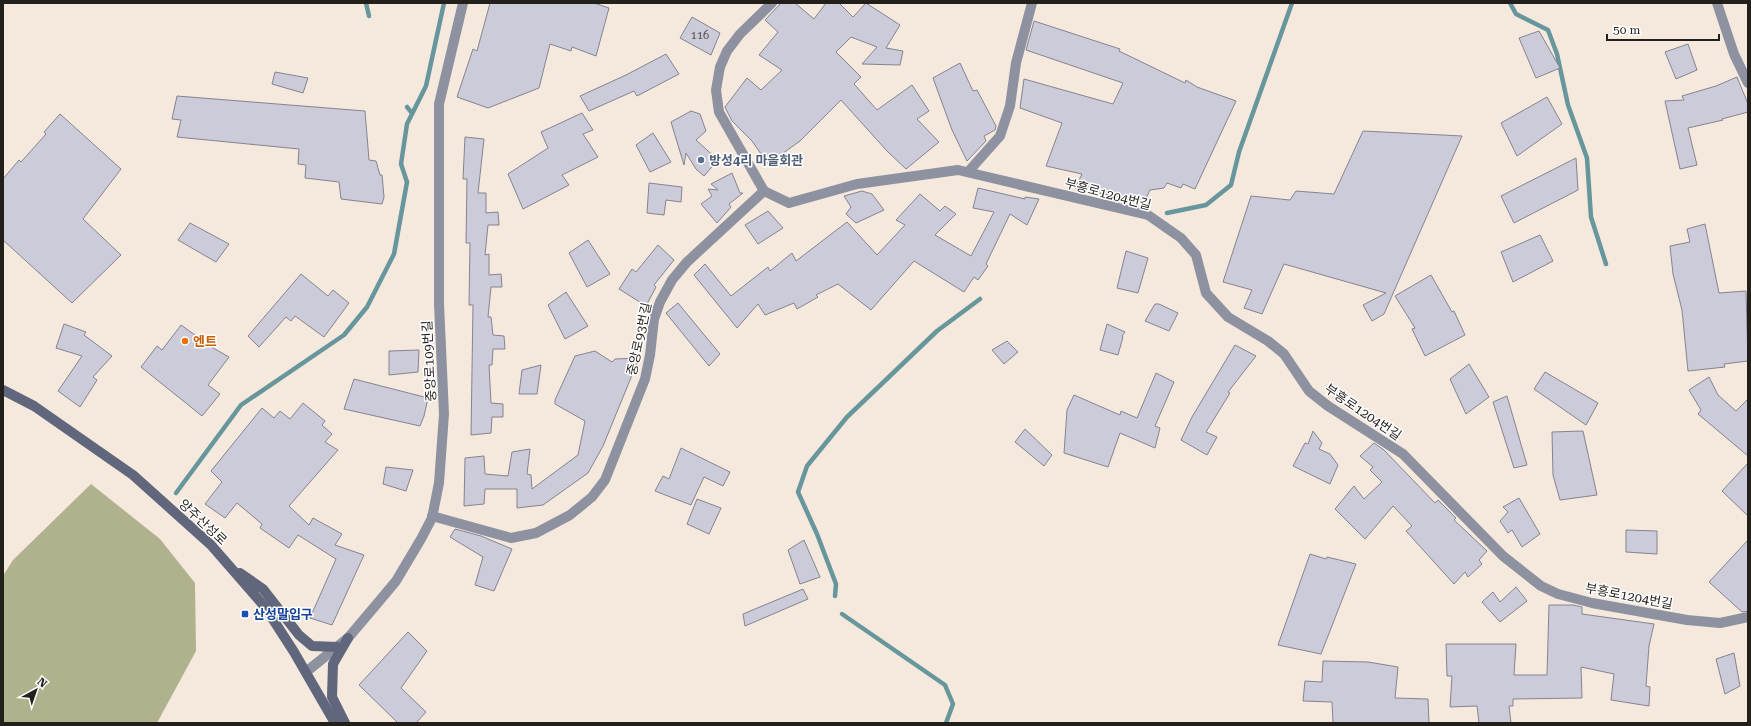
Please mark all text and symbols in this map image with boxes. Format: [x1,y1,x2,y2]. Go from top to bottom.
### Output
scale bar [1607,16,1719,42]
text: 50 m [1613,23,1640,37]
house number: 116 [691,29,709,42]
place label: 방성4리 마을회관 [709,153,803,168]
marker: 방성4리 마을회관 [696,155,706,165]
street label: 부흥로1204번길 [1063,175,1153,213]
street label: 중앙로93번길 [624,301,654,377]
street label: 중앙로109번길 [419,320,439,402]
place label: 엔트 [193,334,217,349]
marker: 엔트 [180,336,190,346]
street label: 부흥로1204번길 [1322,381,1404,443]
street label: 양주산성로 [176,496,230,548]
street label: 부흥로1204번길 [1584,580,1674,612]
place label: 산성말입구 [253,607,313,622]
marker: 산성말입구 [240,609,250,619]
north arrow [16,670,56,710]
text: N [35,675,50,691]

